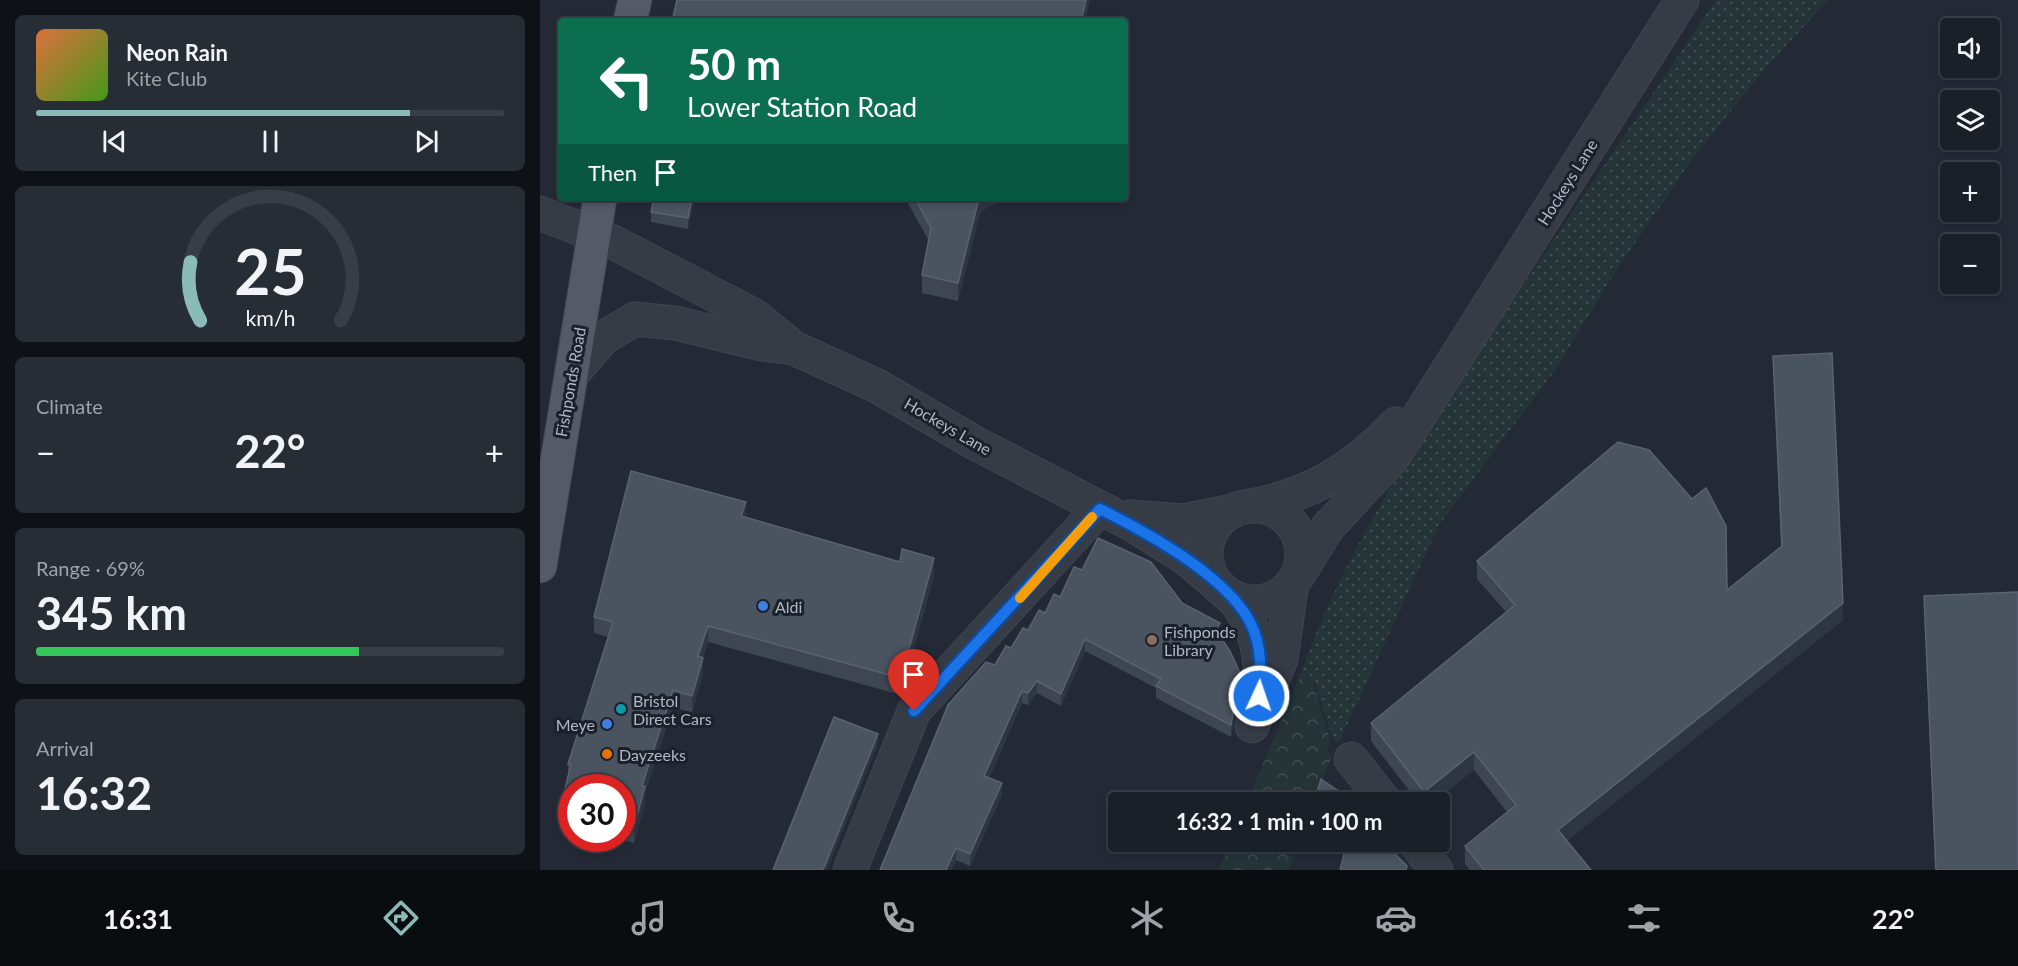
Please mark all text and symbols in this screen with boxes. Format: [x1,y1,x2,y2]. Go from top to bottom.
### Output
map controls [1940,18,2000,294]
button: sound [1940,18,2000,78]
text: Neon Rain [126,39,228,66]
text: 50 m [687,39,781,89]
icon: left [588,42,666,120]
text: Kite Club [126,66,207,90]
text: Lower Station Road [687,90,917,123]
button: layers [1940,90,2000,150]
icon: previous [98,125,131,158]
icon: pause [254,125,287,158]
icon: next [410,125,443,158]
street label: Hockeys Lane [1533,136,1601,228]
icon: arrive [649,156,682,189]
text: Then [588,159,637,186]
button: + [1940,162,2000,222]
text: 25 [234,233,306,308]
button: − [1940,234,2000,294]
text: km/h [245,305,295,331]
street label: Fishponds Road [551,326,589,438]
street label: Hockeys Lane [901,393,995,459]
text: Climate [36,394,103,418]
text: 22° [235,424,305,478]
text: − [36,432,55,472]
text: + [485,432,504,472]
text: Range · 69% [36,556,145,580]
text: 345 km [36,586,187,640]
place label: Aldi [775,597,802,616]
marker: Aldi [756,599,770,613]
place label: Fishponds Library [1164,622,1236,659]
marker: Fishponds Library [1145,633,1159,647]
pin [888,649,939,711]
icon: arrive [897,658,930,691]
position arrow [1227,664,1291,728]
place label: Bristol Direct Cars [633,691,712,728]
marker: Bristol Direct Cars [614,702,628,716]
place label: Meye [556,715,595,734]
marker: Meye [600,717,614,731]
text: Arrival [36,736,94,760]
place label: Dayzeeks [619,745,686,764]
marker: Dayzeeks [600,747,614,761]
text: 16:32 [36,766,152,820]
speed limit sign: 30 [558,774,636,852]
text: 16:32 · 1 min · 100 m [1176,808,1382,835]
icon: directions [380,897,422,939]
icon: music [628,897,670,939]
icon: phone [877,897,919,939]
icon: climate [1126,897,1168,939]
icon: car [1375,897,1417,939]
icon: filters [1623,897,1665,939]
text: 16:31 [103,902,173,935]
text: 22° [1872,902,1915,935]

